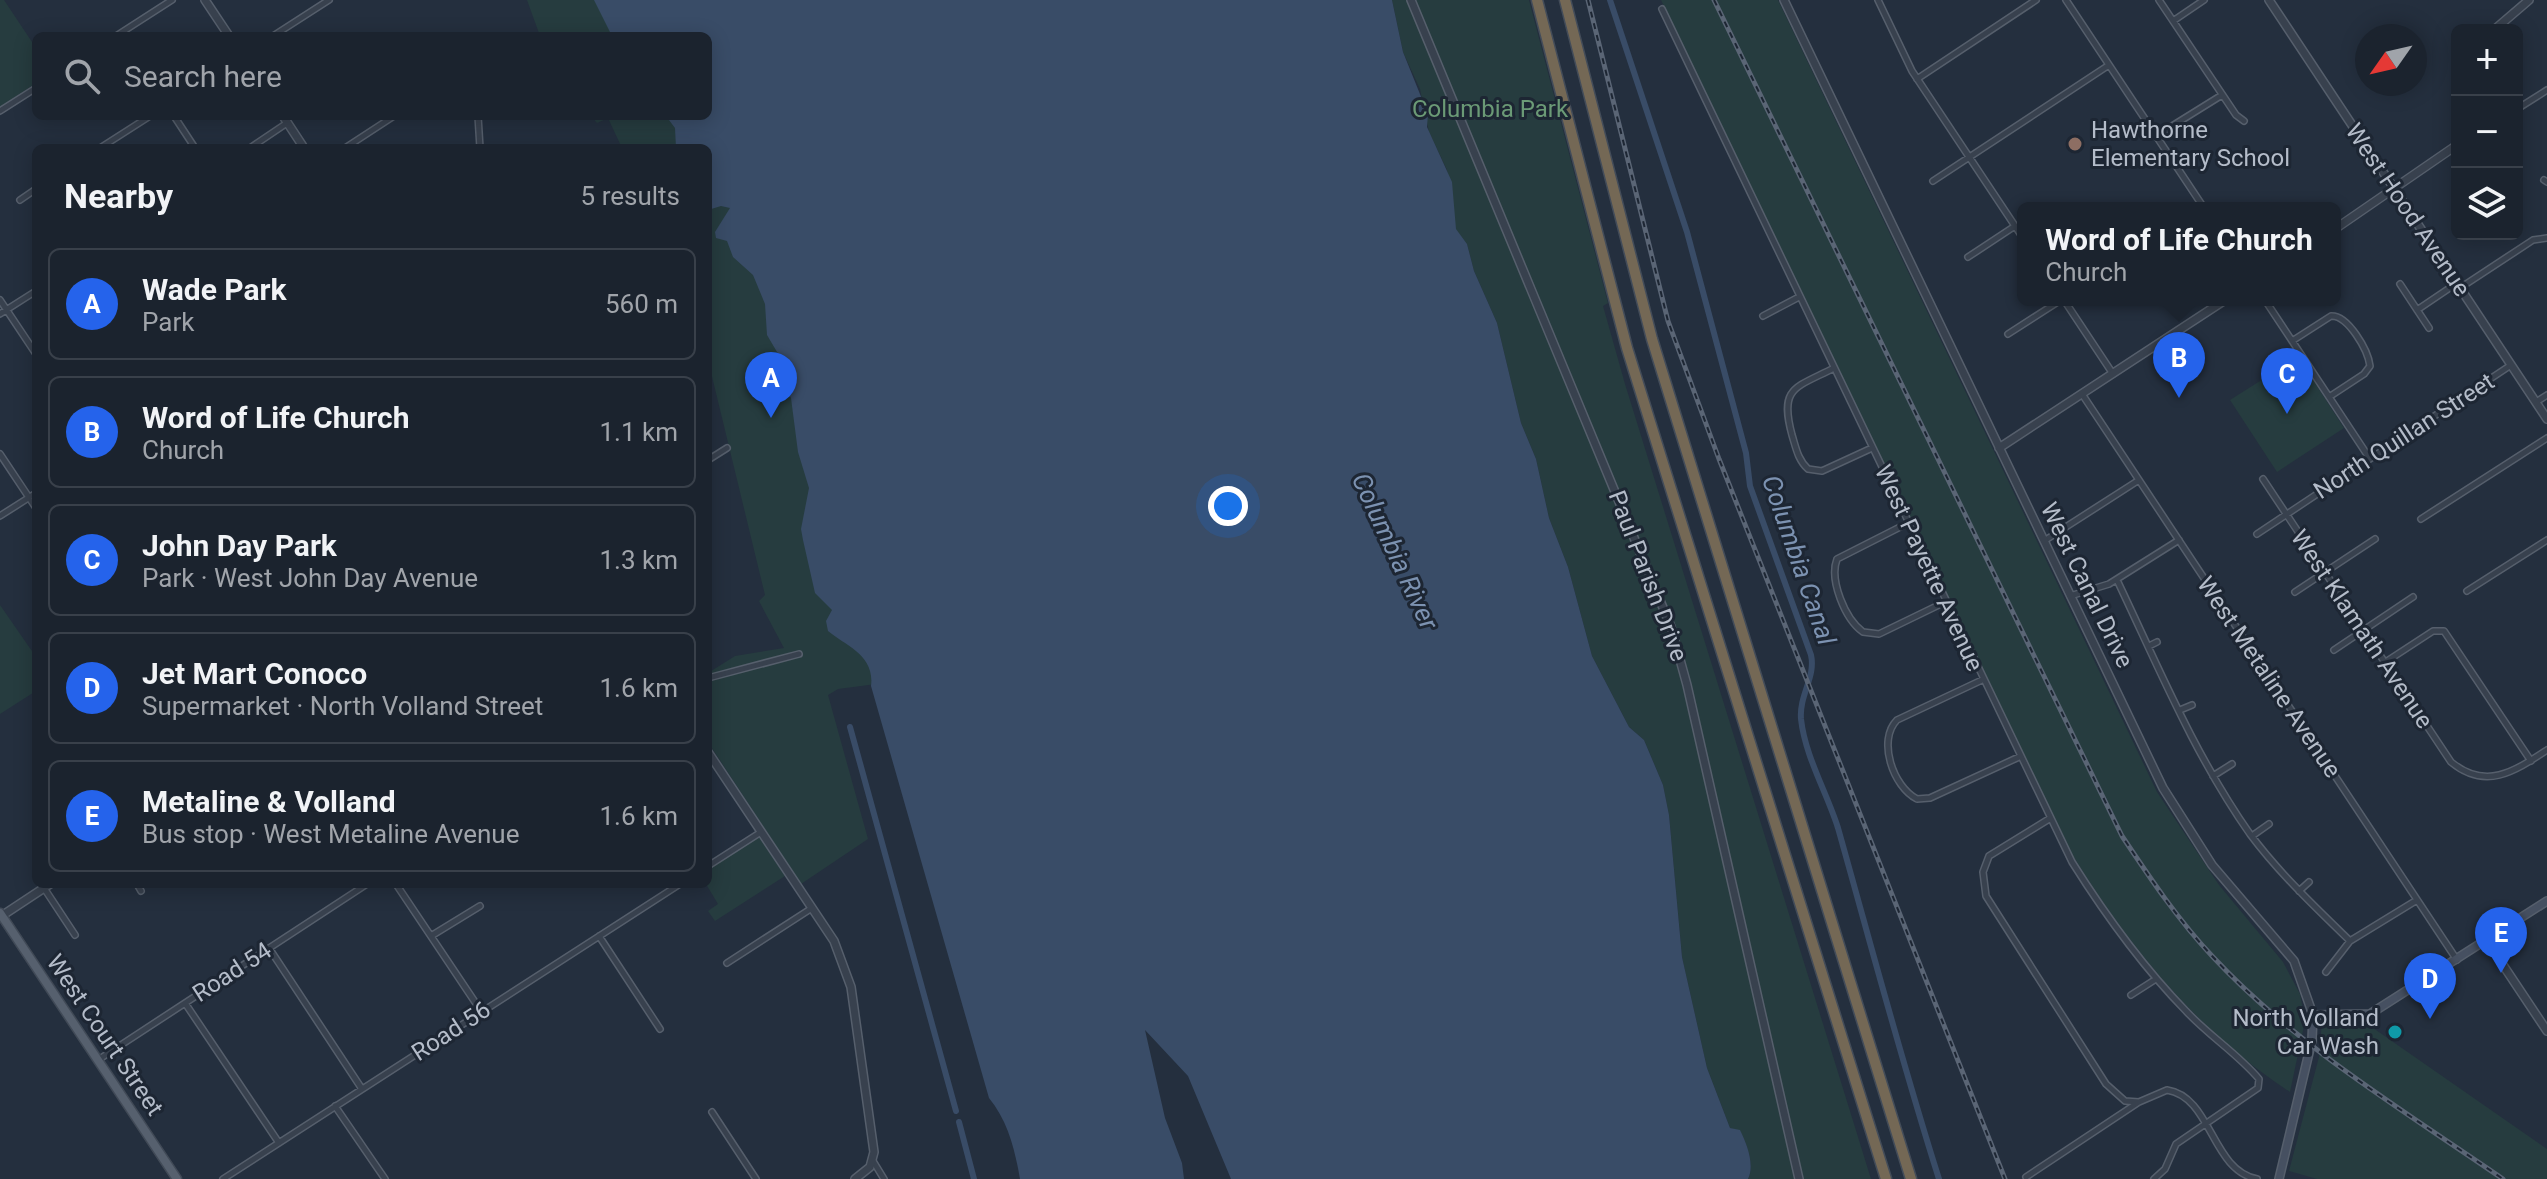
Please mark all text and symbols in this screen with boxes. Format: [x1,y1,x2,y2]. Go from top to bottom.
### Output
north arrow [2355,24,2427,96]
map controls [2451,24,2523,240]
button: + [2451,24,2523,96]
search box [32,32,712,120]
icon: search [60,54,104,98]
text: Search here [124,59,282,94]
park label: Columbia Park [1412,95,1569,123]
button: − [2451,96,2523,168]
place label: Hawthorne Elementary School [2091,116,2290,172]
street label: West Hood Avenue [2340,118,2476,302]
marker: Hawthorne Elementary School [2066,135,2084,153]
button: layers [2451,168,2523,240]
text: Nearby [64,176,173,216]
text: 5 results [581,181,680,211]
popup [2017,202,2341,306]
text: Word of Life Church [2045,222,2313,257]
text: Church [2045,257,2127,287]
text: Wade Park [142,272,287,307]
text: A [83,289,101,319]
text: 560 m [605,289,678,319]
text: Park [142,307,194,337]
pin: B [2153,332,2205,398]
pin: C [2261,348,2313,414]
pin: A [745,352,797,418]
street label: North Quillan Street [2309,367,2500,505]
text: Word of Life Church [142,400,410,435]
text: B [84,417,100,447]
text: 1.1 km [599,417,678,447]
text: Church [142,435,224,465]
street label: West Payette Avenue [1869,460,1989,676]
water label: Columbia River [1346,468,1445,635]
water label: Columbia Canal [1756,471,1842,650]
your location [1208,486,1248,526]
street label: Paul Parish Drive [1603,487,1693,665]
street label: West Canal Drive [2035,498,2139,672]
street label: West Klamath Avenue [2285,524,2439,734]
text: John Day Park [142,528,337,563]
text: C [83,545,101,575]
text: 1.3 km [599,545,678,575]
text: Park · West John Day Avenue [142,563,478,593]
street label: West Metaline Avenue [2191,571,2347,783]
text: Jet Mart Conoco [142,656,367,691]
text: D [84,673,100,703]
text: 1.6 km [599,673,678,703]
text: Supermarket · North Volland Street [142,691,543,721]
text: Metaline & Volland [142,784,396,819]
text: E [85,801,99,831]
text: 1.6 km [599,801,678,831]
text: Bus stop · West Metaline Avenue [142,819,519,849]
pin: E [2475,907,2527,973]
street label: Road 54 [187,936,277,1008]
street label: West Court Street [41,949,169,1121]
pin: D [2404,953,2456,1019]
street label: Road 56 [406,995,496,1067]
place label: North Volland Car Wash [2233,1004,2379,1060]
marker: North Volland Car Wash [2386,1023,2404,1041]

